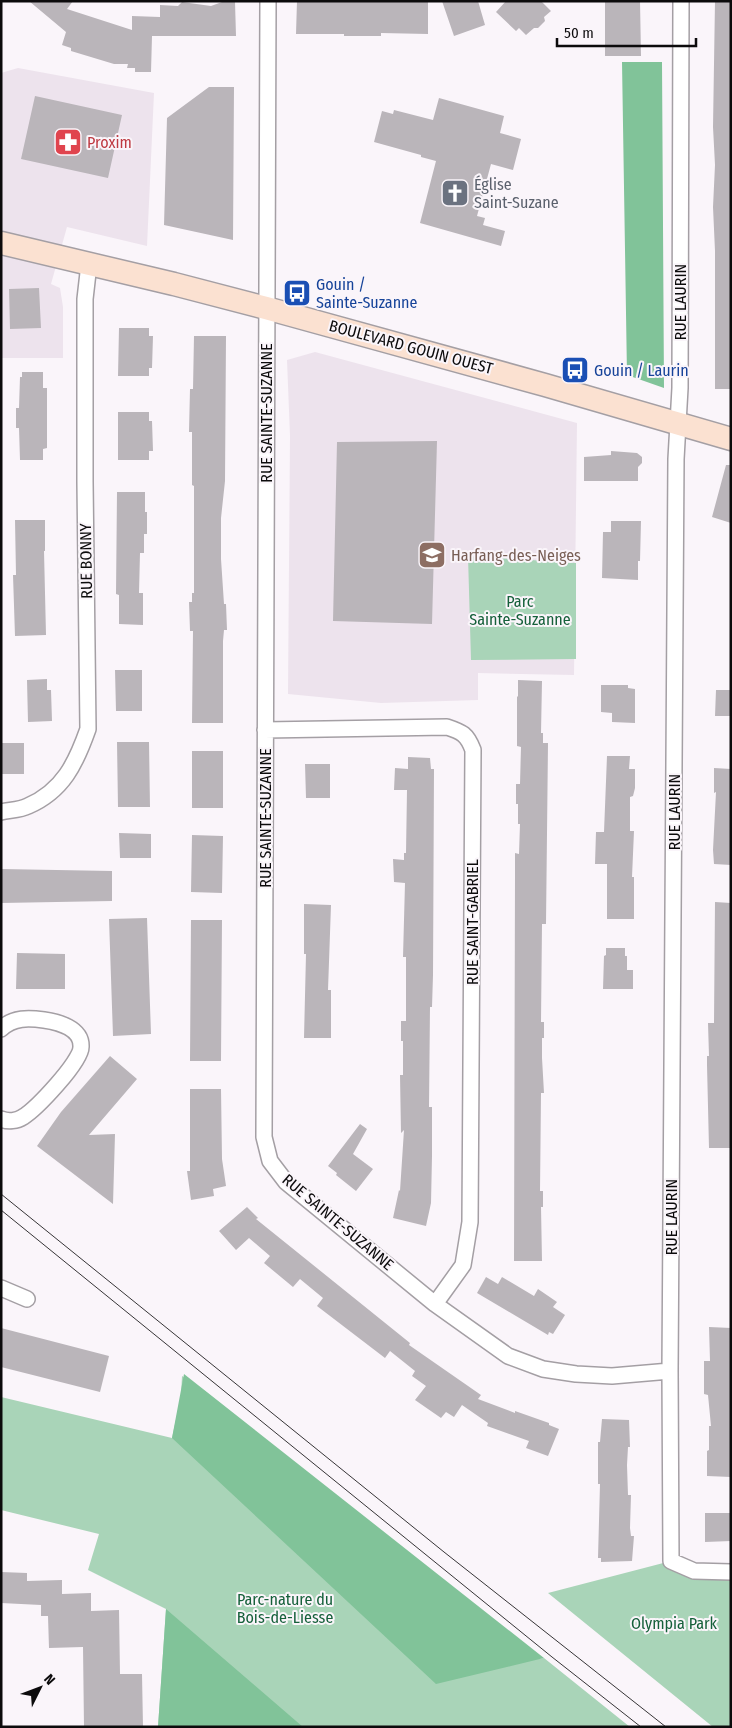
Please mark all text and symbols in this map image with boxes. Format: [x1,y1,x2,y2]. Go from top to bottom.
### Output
scale bar [557,15,696,47]
text: 50 m [564,24,594,42]
pharmacy icon: Proxim [53,127,83,157]
place label: Proxim [87,133,132,152]
place label: Église Saint-Suzane [474,175,559,212]
church icon: Église Saint-Suzane [440,178,470,208]
street label: RUE LAURIN [671,264,690,340]
place label: Gouin / Sainte-Suzanne [316,275,418,312]
bus stop icon: Gouin / Sainte-Suzanne [282,278,312,308]
street label: BOULEVARD GOUIN OUEST [327,316,496,378]
street label: RUE SAINTE-SUZANNE [257,343,276,483]
bus stop icon: Gouin / Laurin [560,355,590,385]
place label: Gouin / Laurin [594,361,689,380]
street label: RUE BONNY [76,523,96,599]
school or university icon: Harfang-des-Neiges [417,540,447,570]
place label: Harfang-des-Neiges [451,546,581,565]
park label: Parc Sainte-Suzanne [469,592,571,629]
street label: RUE SAINTE-SUZANNE [256,748,275,888]
street label: RUE LAURIN [665,774,684,850]
street label: RUE SAINT-GABRIEL [463,859,482,985]
street label: RUE SAINTE-SUZANNE [278,1170,398,1274]
street label: RUE LAURIN [662,1179,681,1255]
park label: Parc-nature du Bois-de-Liesse [237,1590,333,1627]
park label: Olympia Park [631,1614,718,1633]
north arrow [15,1663,65,1713]
text: N [40,1671,58,1688]

